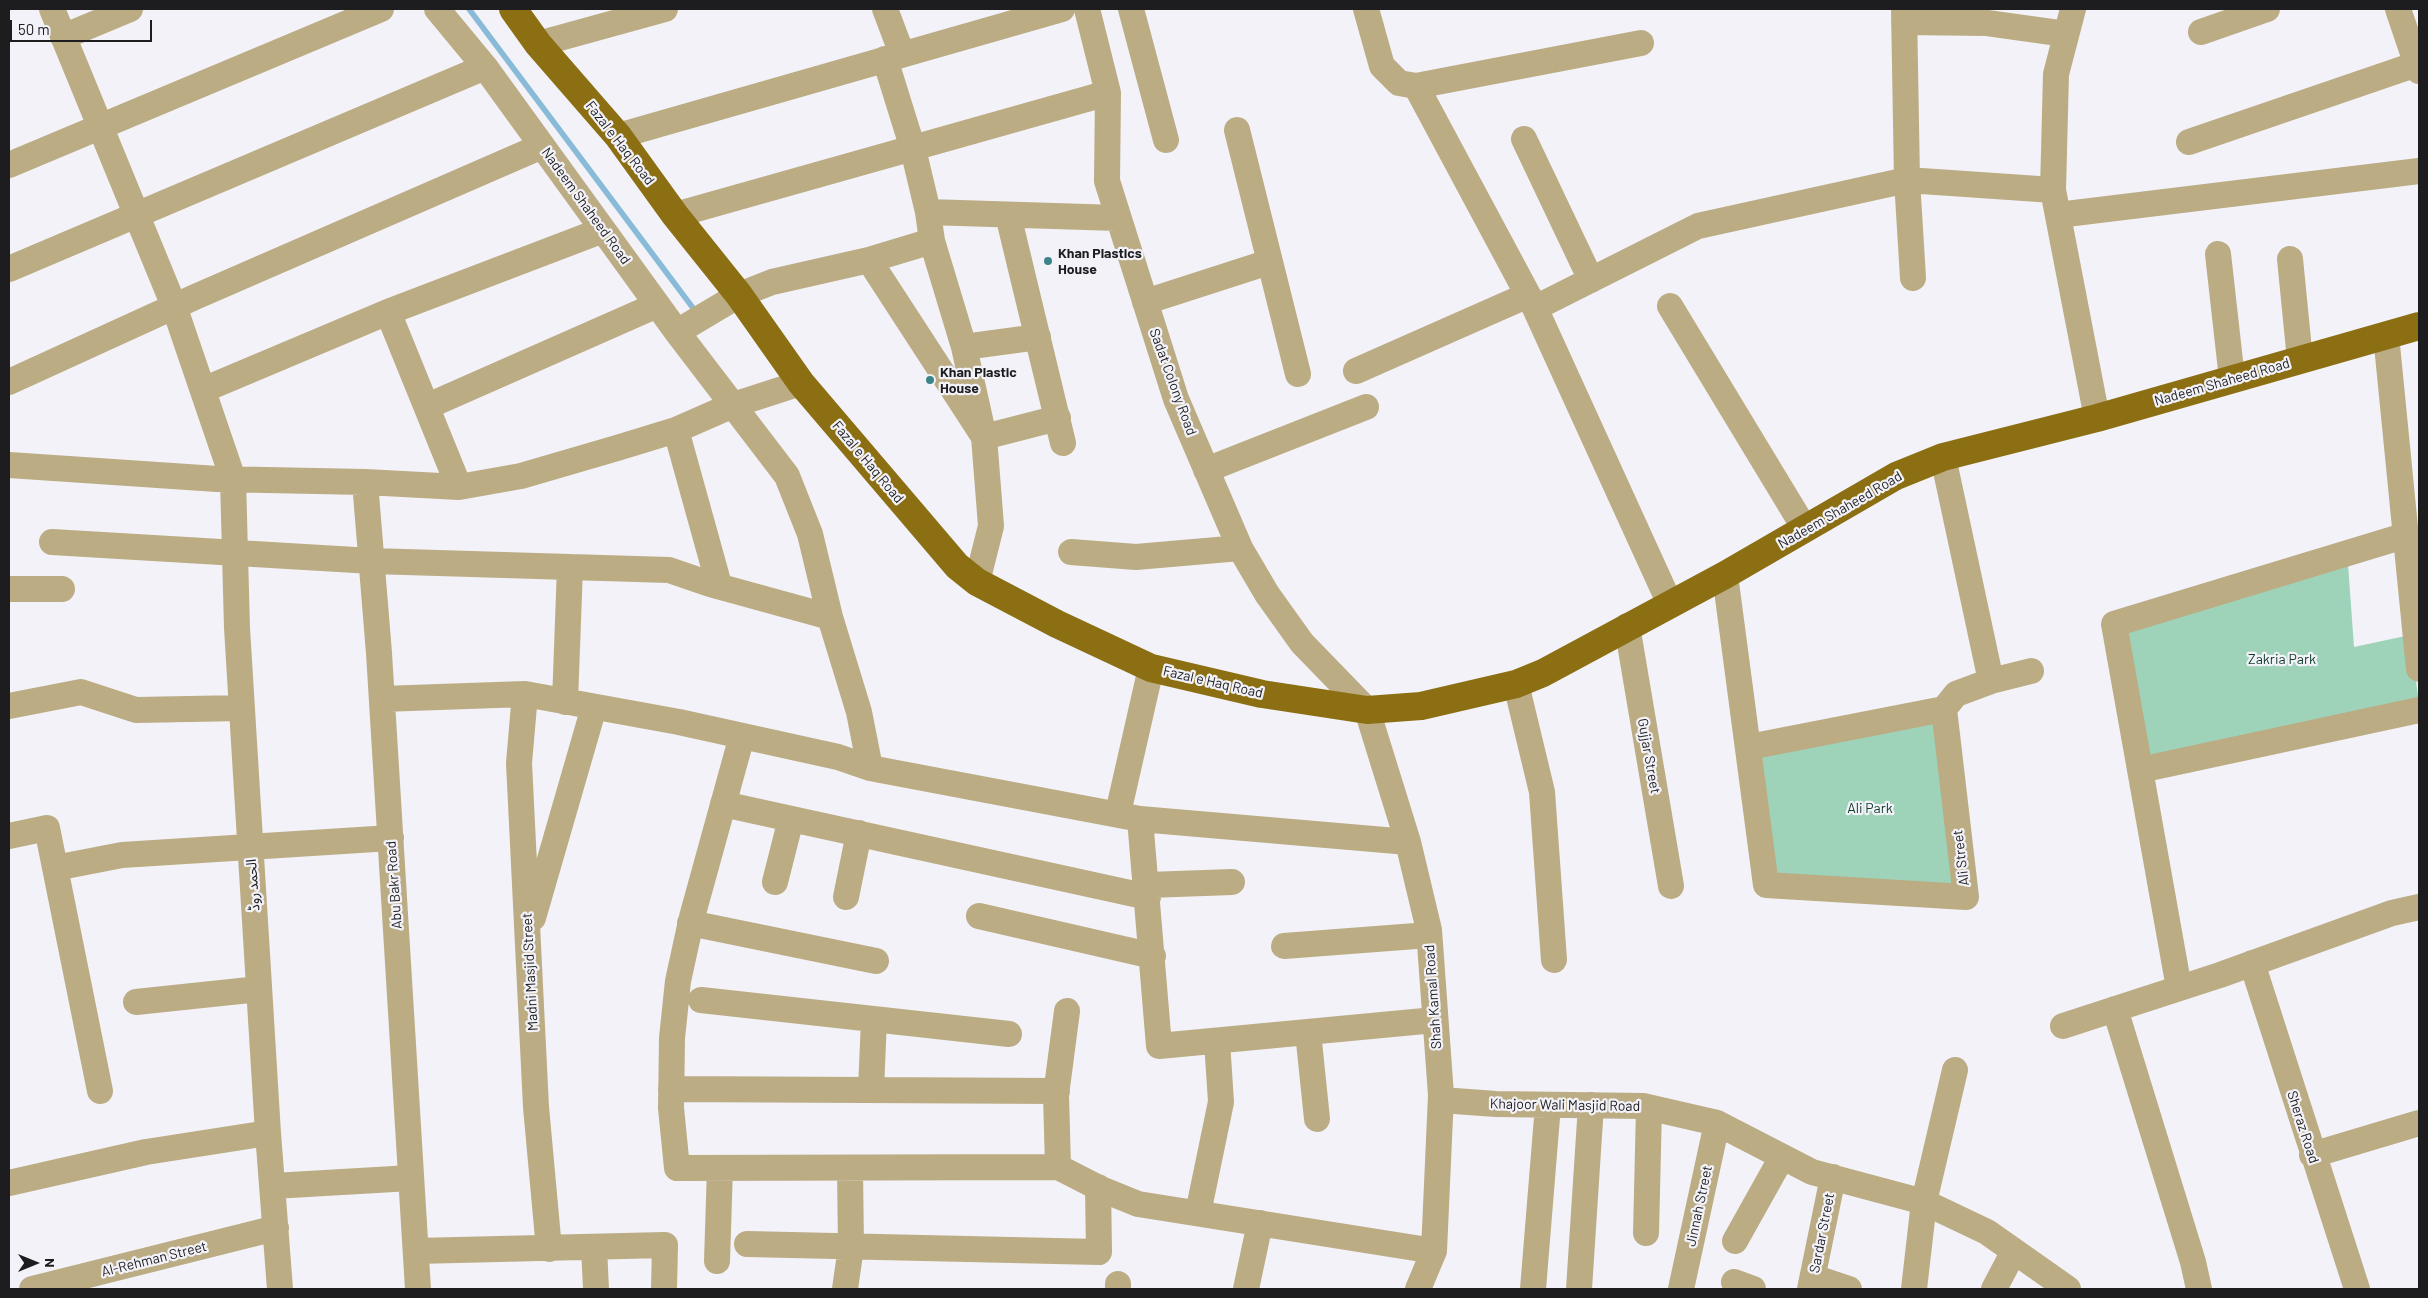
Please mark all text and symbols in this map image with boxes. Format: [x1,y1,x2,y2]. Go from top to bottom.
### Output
scale bar [12,10,155,42]
text: 50 m [18,20,50,38]
street label: Fazal e Haq Road [582,98,658,188]
street label: Nadeem Shaheed Road [538,144,634,268]
place label: Khan Plastics House [1058,245,1142,278]
marker: Khan Plastics House [1042,255,1054,267]
street label: Sadat Colony Road [1146,326,1200,438]
street label: Nadeem Shaheed Road [2152,355,2292,409]
place label: Khan Plastic House [940,364,1017,397]
marker: Khan Plastic House [924,374,936,386]
street label: Fazal e Haq Road [829,417,907,507]
street label: Nadeem Shaheed Road [1775,468,1905,552]
park label: Zakria Park [2248,651,2316,667]
street label: Fazal e Haq Road [1161,662,1265,702]
street label: Gujjar Street [1634,717,1664,795]
park label: Ali Park [1847,800,1893,816]
street label: Ali Street [1949,829,1973,887]
street label: Abu Bakr Road [383,840,405,930]
street label: الحمد روڈ [243,858,263,912]
street label: Madni Masjid Street [519,912,541,1032]
street label: Shah Kamal Road [1421,944,1445,1050]
street label: Sheraz Road [2283,1089,2323,1165]
street label: Khajoor Wali Masjid Road [1490,1095,1640,1115]
street label: Jinnah Street [1682,1164,1716,1248]
street label: Sardar Street [1806,1192,1838,1274]
north arrow [10,1238,60,1288]
street label: Al-Rehman Street [100,1238,208,1280]
text: N [42,1258,59,1268]

